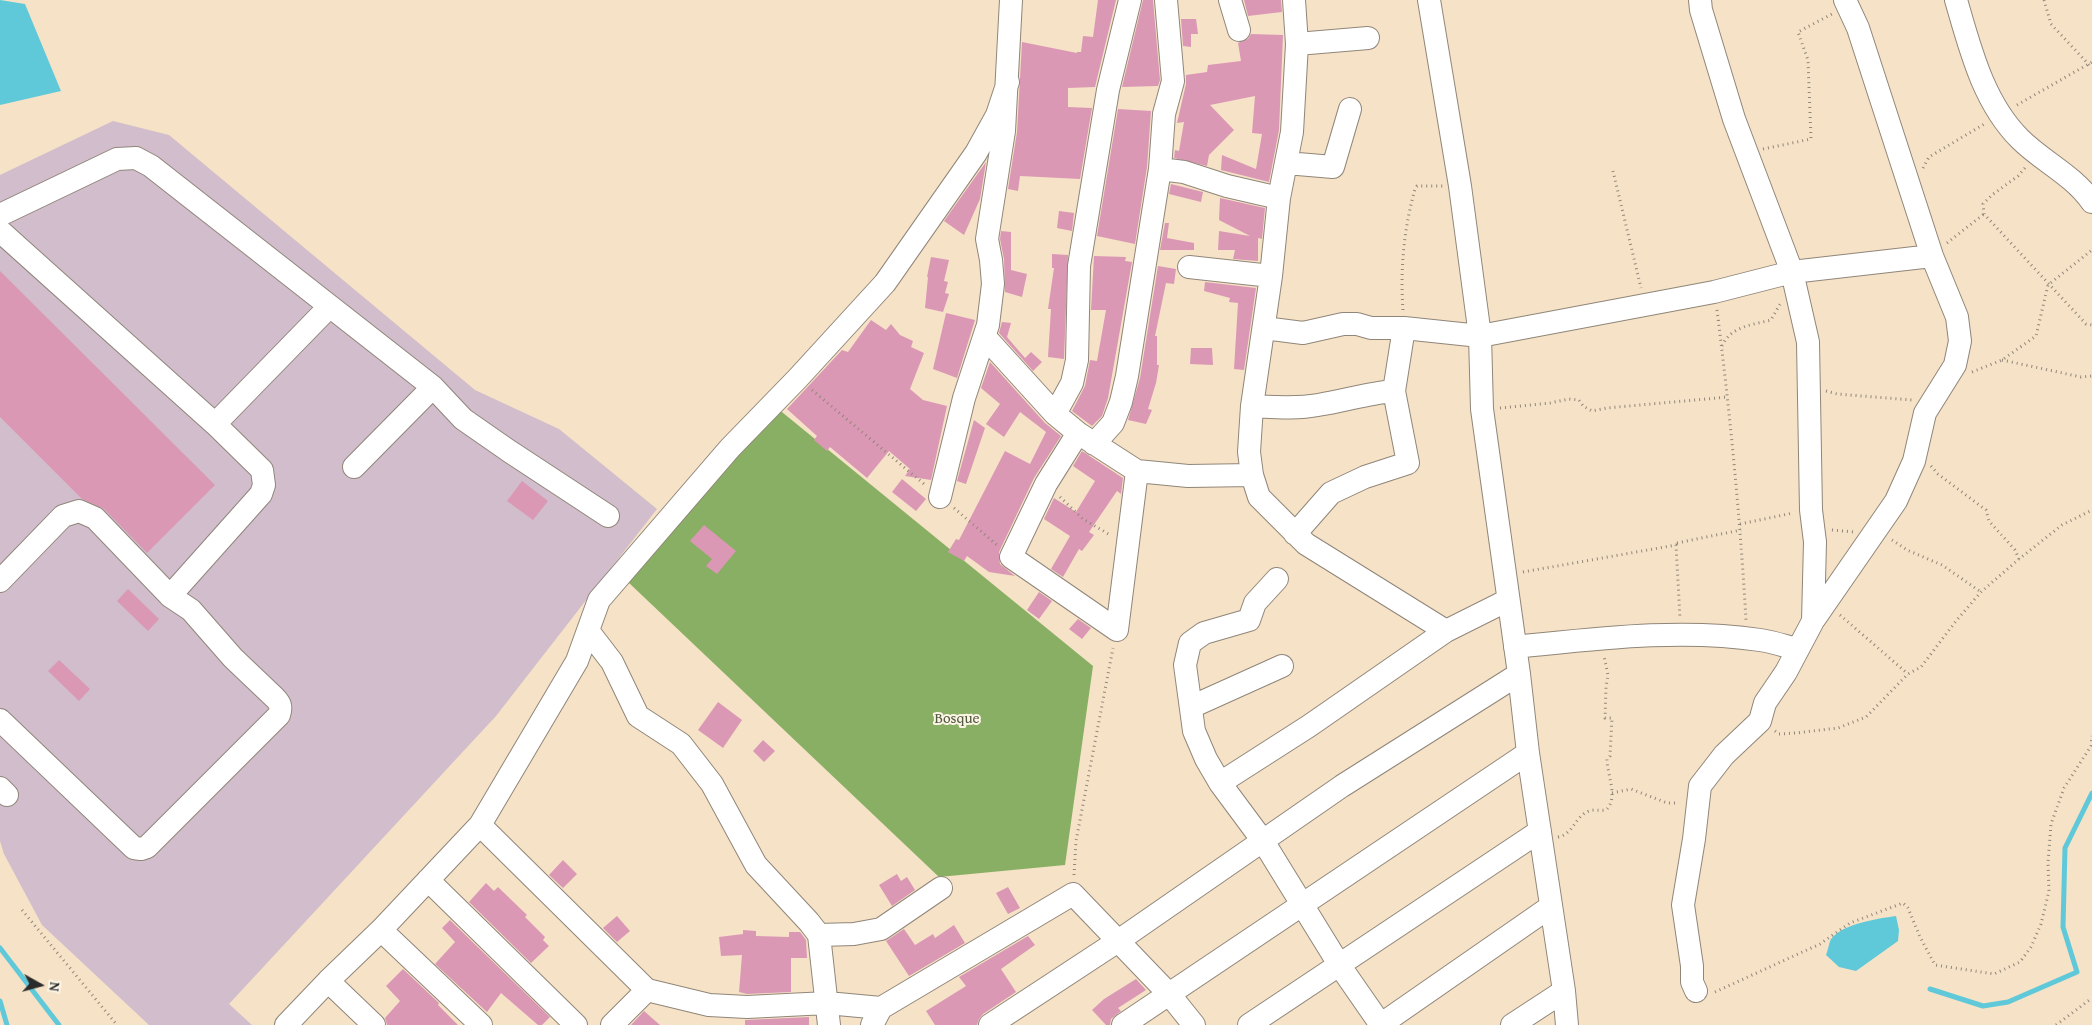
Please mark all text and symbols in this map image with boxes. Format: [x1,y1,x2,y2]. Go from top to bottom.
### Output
park label: Bosque [934,710,980,728]
north arrow [15,960,65,1010]
text: N [44,981,65,993]

